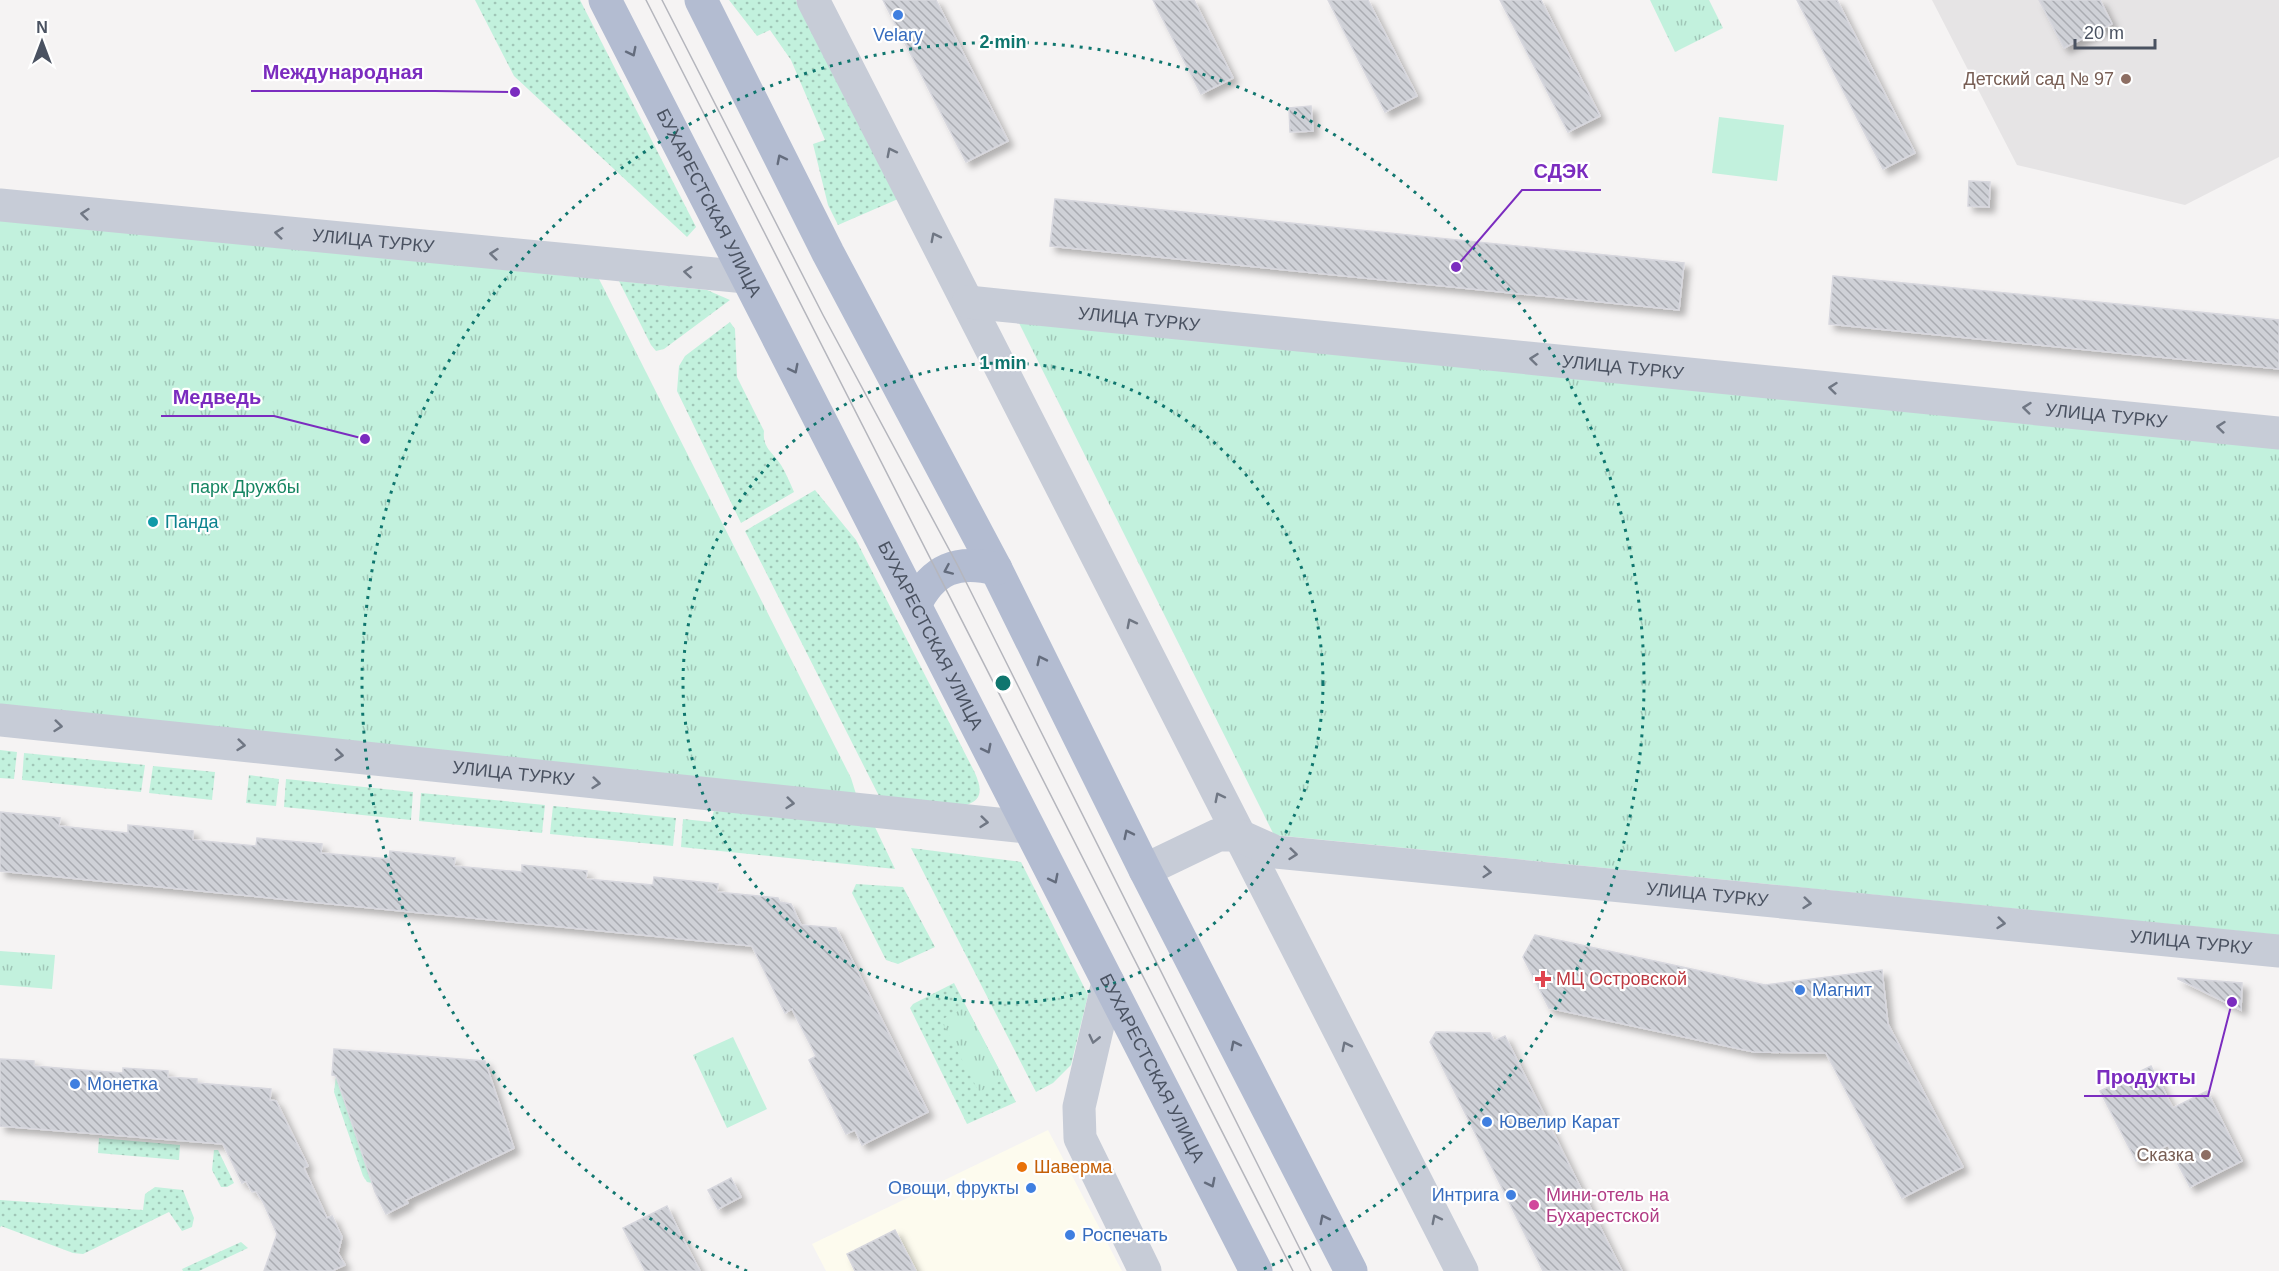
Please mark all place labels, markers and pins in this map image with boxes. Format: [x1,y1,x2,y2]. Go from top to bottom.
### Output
marker: Velary [891,8,905,22]
place label: Velary [873,25,923,45]
callout: Международная [251,53,435,91]
place label: Детский сад № 97 [1964,69,2114,89]
marker: Детский сад № 97 [2119,72,2133,86]
callout: СДЭК [1522,152,1601,190]
callout: Медведь [161,378,274,416]
place label: Панда [165,512,219,532]
marker: Панда [146,515,160,529]
centre of rings [993,673,1013,693]
place label: МЦ Островской [1556,969,1687,989]
marker: МЦ Островской [1534,970,1552,988]
place label: Магнит [1812,980,1872,1000]
marker: Магнит [1793,983,1807,997]
callout: Продукты [2084,1058,2208,1096]
place label: Монетка [87,1074,159,1094]
marker: Монетка [68,1077,82,1091]
place label: Ювелир Карат [1499,1112,1620,1132]
marker: Ювелир Карат [1480,1115,1494,1129]
place label: Сказка [2136,1145,2195,1165]
marker: Сказка [2199,1148,2213,1162]
place label: Шаверма [1034,1157,1113,1177]
marker: Шаверма [1015,1160,1029,1174]
place label: Овощи, фрукты [888,1178,1019,1198]
marker: Овощи, фрукты [1024,1181,1038,1195]
place label: Интрига [1432,1185,1500,1205]
place label: Мини-отель на Бухарестской [1546,1185,1670,1226]
marker: Интрига [1504,1188,1518,1202]
marker: Мини-отель на Бухарестской [1527,1198,1541,1212]
place label: Роспечать [1082,1225,1168,1245]
marker: Роспечать [1063,1228,1077,1242]

